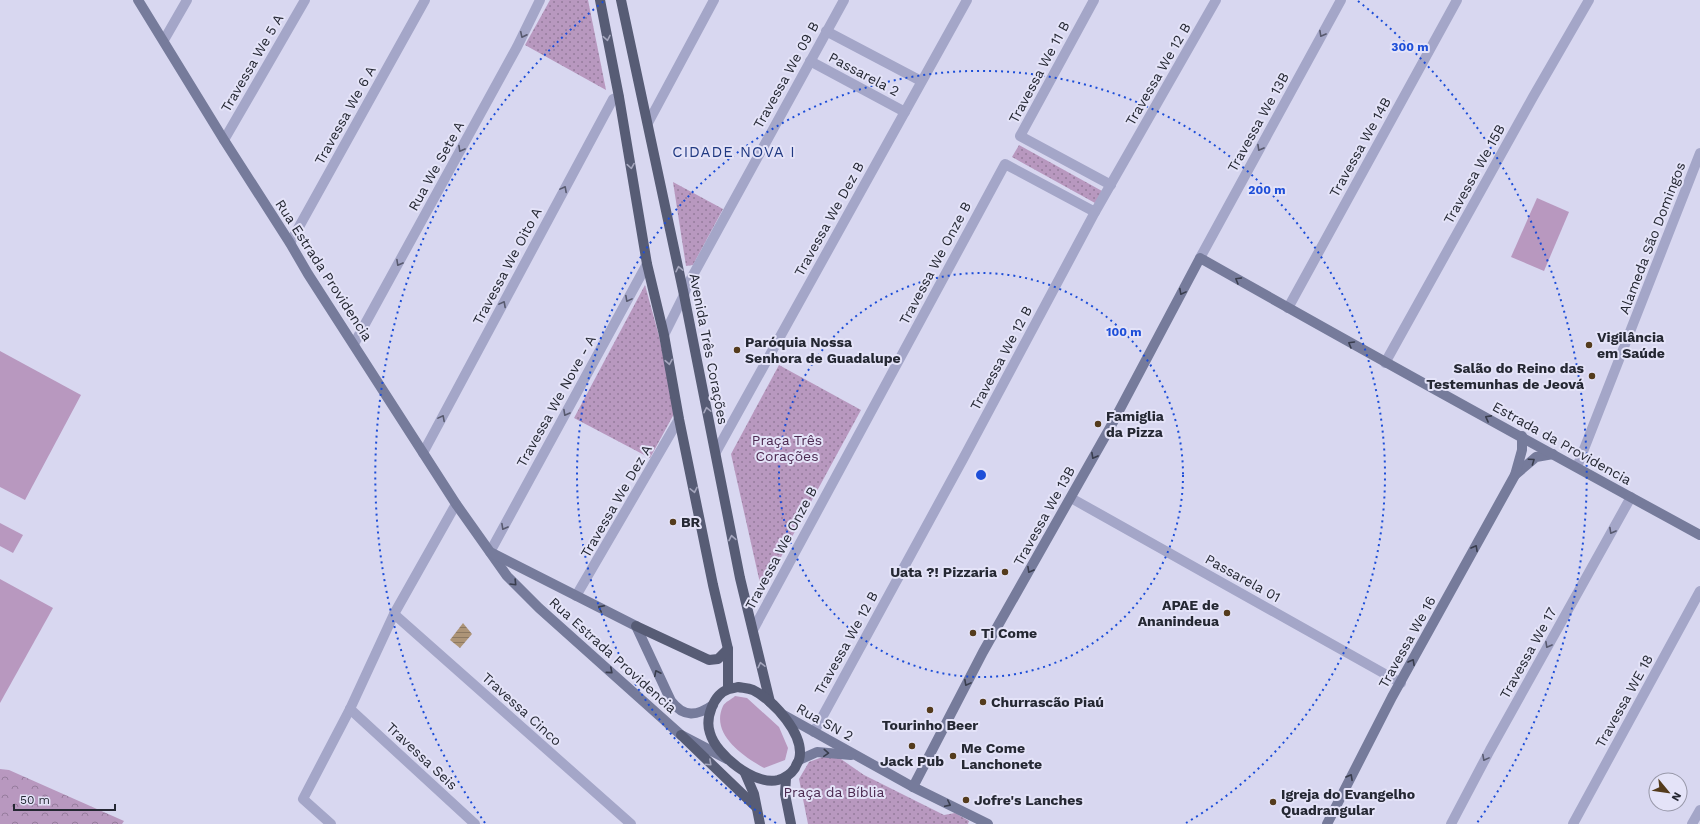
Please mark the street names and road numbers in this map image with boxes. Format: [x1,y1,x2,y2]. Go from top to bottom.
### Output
street label: Travessa We 5 A [218,11,286,115]
street label: Travessa We 11 B [1005,18,1073,126]
street label: Travessa We 09 B [750,19,822,131]
street label: Travessa We 12 B [1122,20,1194,128]
street label: Passarela 2 [826,49,902,99]
street label: Travessa We 6 A [311,63,379,167]
street label: Travessa We 13B [1224,70,1292,174]
street label: Travessa We 14B [1326,94,1394,200]
street label: Rua We Sete A [405,118,467,214]
street label: Travessa We 15B [1440,122,1508,226]
street label: Travessa We Dez B [791,159,867,279]
street label: Alameda São Domingos [1616,160,1688,316]
street label: Rua Estrada Providencia [272,196,376,344]
street label: Travessa We Onze B [896,199,974,327]
street label: Travessa We Oito A [469,205,545,327]
street label: Avenida Três Corações [686,272,732,426]
street label: Travessa We 12 B [967,303,1035,413]
street label: Travessa We Nove - A [513,332,599,470]
street label: Estrada da Providencia [1490,398,1634,488]
street label: Travessa We Dez A [577,442,655,560]
street label: Travessa We 13B [1010,464,1078,568]
street label: Travessa We Onze B [742,484,820,612]
street label: Passarela 01 [1203,551,1283,605]
street label: Travessa We 12 B [811,588,881,698]
street label: Travessa We 16 [1375,593,1439,691]
street label: Rua Estrada Providencia [546,594,680,716]
street label: Travessa We 17 [1496,605,1560,701]
street label: Travessa WE 18 [1592,652,1656,750]
street label: Travessa Cinco [479,669,565,749]
street label: Rua SN 2 [794,700,856,744]
street label: Travessa Seis [383,719,461,793]

